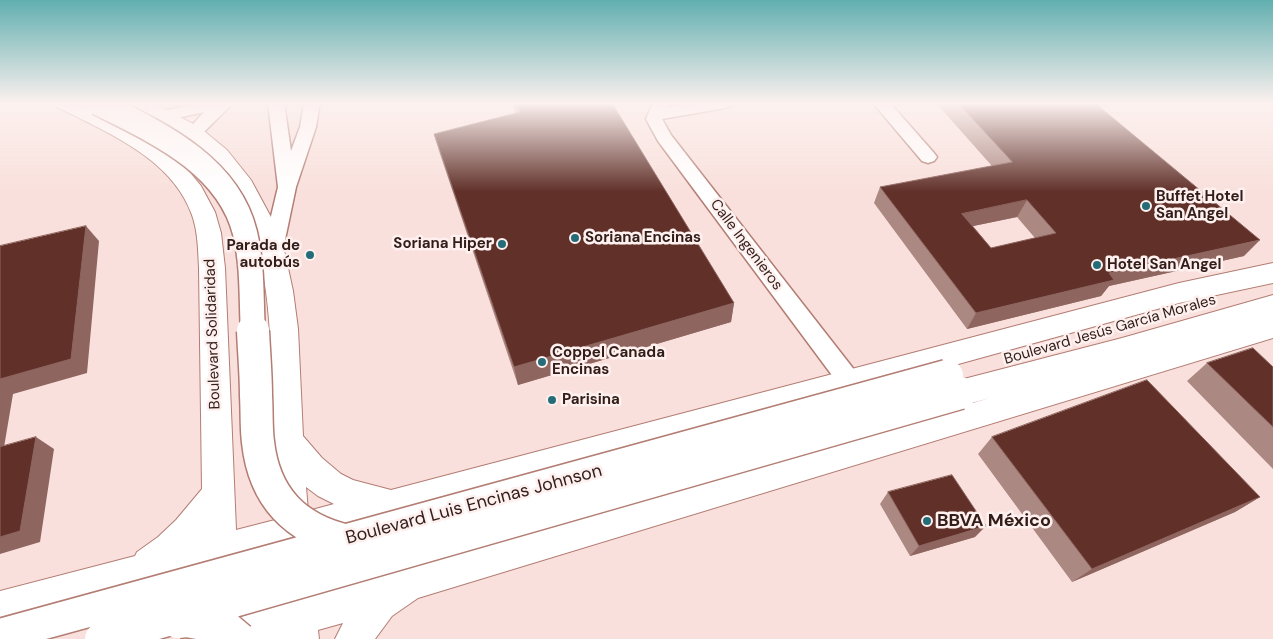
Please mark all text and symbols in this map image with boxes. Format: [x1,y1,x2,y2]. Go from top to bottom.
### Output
place label: Buffet Hotel San Angel [1156,188,1243,223]
street label: Calle Ingenieros [706,196,786,294]
marker: Buffet Hotel San Angel [1140,200,1152,212]
place label: Soriana Encinas [585,229,701,247]
marker: Soriana Encinas [569,232,581,244]
place label: Soriana Hiper [393,235,492,253]
place label: Parada de autobús [227,237,300,272]
marker: Soriana Hiper [496,238,508,250]
marker: Parada de autobús [304,249,316,261]
place label: Hotel San Angel [1107,256,1222,274]
street label: Boulevard Solidaridad [201,258,225,410]
marker: Hotel San Angel [1091,259,1103,271]
street label: Boulevard Jesús García Morales [1002,291,1218,369]
place label: Coppel Canada Encinas [552,344,665,379]
marker: Coppel Canada Encinas [536,356,548,368]
place label: Parisina [562,391,620,409]
marker: Parisina [546,394,558,406]
street label: Boulevard Luis Encinas Johnson [344,460,604,550]
place label: BBVA México [937,510,1051,532]
marker: BBVA México [921,515,933,527]

